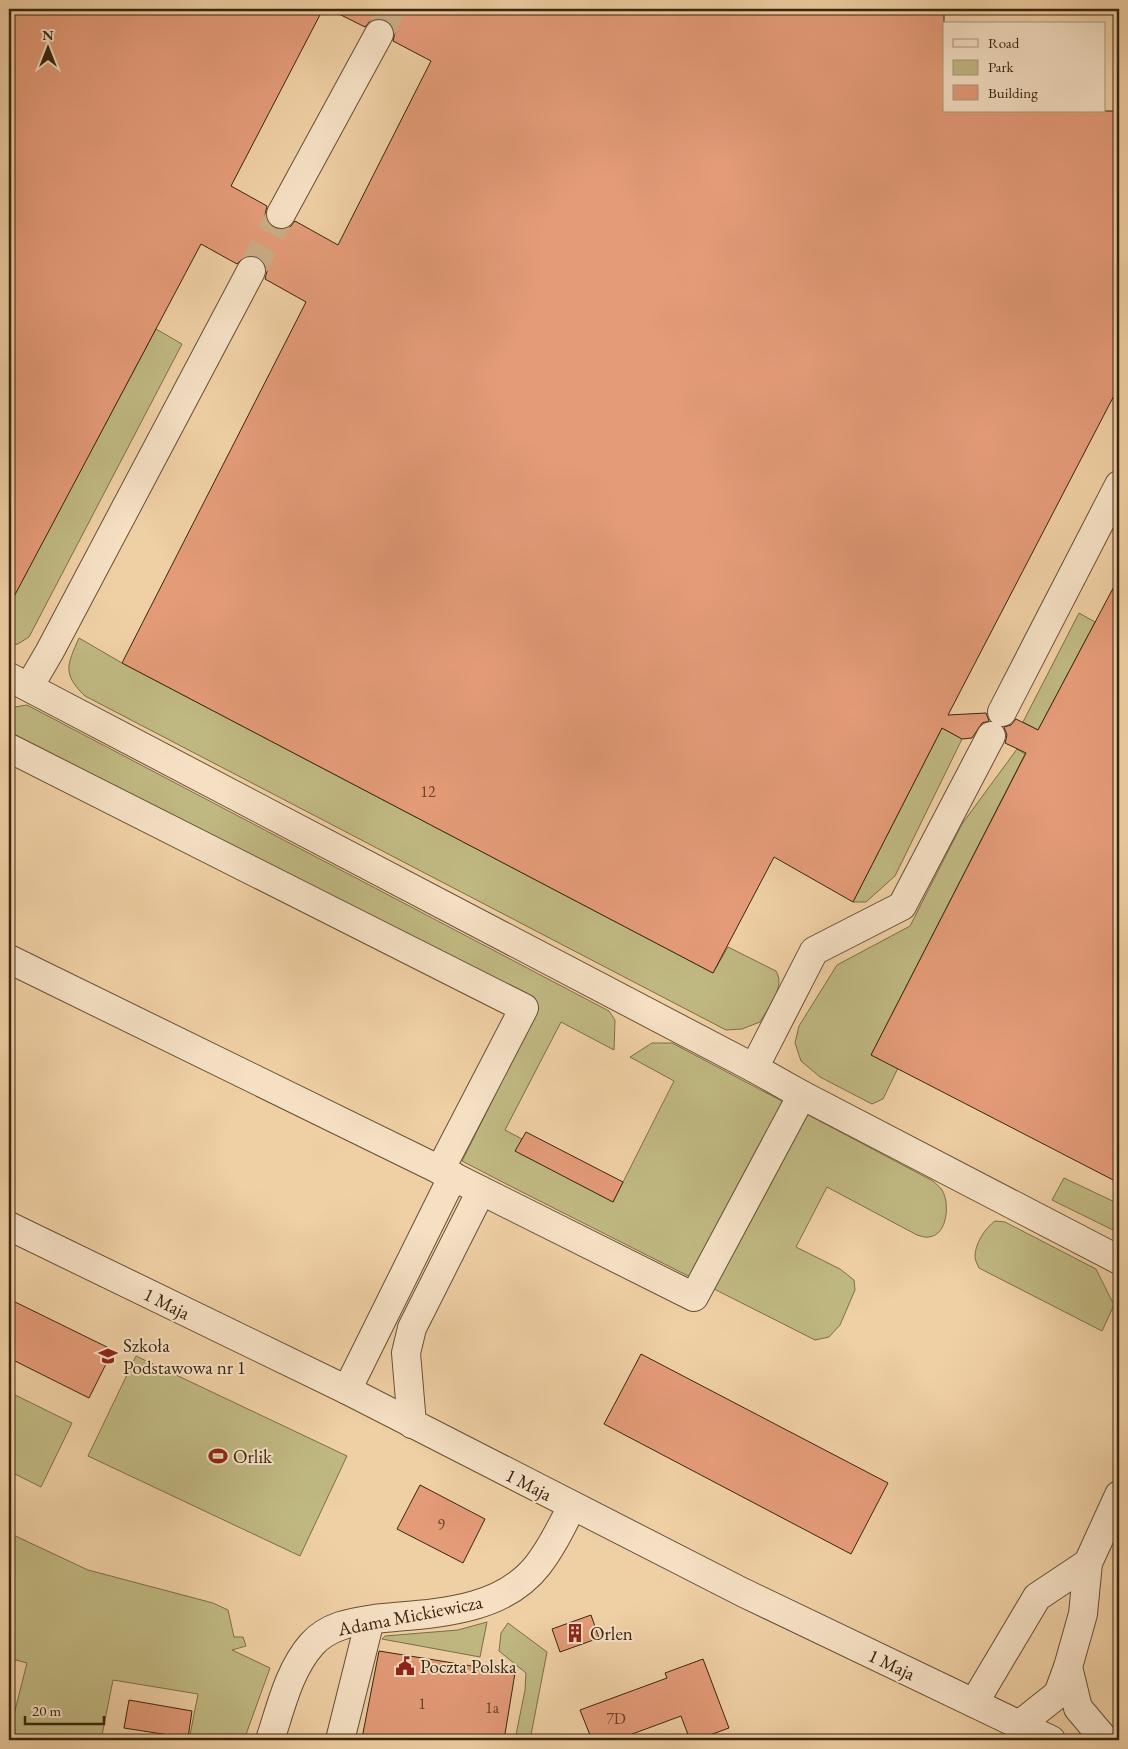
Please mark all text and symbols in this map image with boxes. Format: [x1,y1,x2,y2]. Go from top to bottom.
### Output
north arrow [22,22,72,72]
legend [943,22,1106,112]
text: N [42,26,54,44]
text: Road [988,33,1020,52]
text: Park [988,57,1015,76]
text: Building [988,83,1038,102]
house number: 12 [420,781,436,802]
street label: 1 Maja [139,1281,195,1326]
place label: Szkoła Podstawowa nr 1 [123,1333,246,1380]
school or university icon: Szkoła Podstawowa nr 1 [97,1345,119,1367]
place label: Orlik [233,1444,273,1469]
sports icon: Orlik [207,1445,229,1467]
street label: 1 Maja [501,1462,557,1507]
house number: 9 [437,1514,445,1535]
street label: Adama Mickiewicza [335,1589,485,1642]
place label: Orlen [590,1621,633,1646]
building icon: Orlen [564,1622,586,1644]
street label: 1 Maja [864,1643,920,1686]
place label: Poczta Polska [420,1654,517,1679]
public building icon: Poczta Polska [394,1655,416,1677]
house number: 1 [418,1693,426,1714]
scale bar [25,1694,104,1726]
house number: 1a [485,1697,500,1718]
text: 20 m [32,1701,61,1720]
house number: 7D [606,1708,626,1729]

